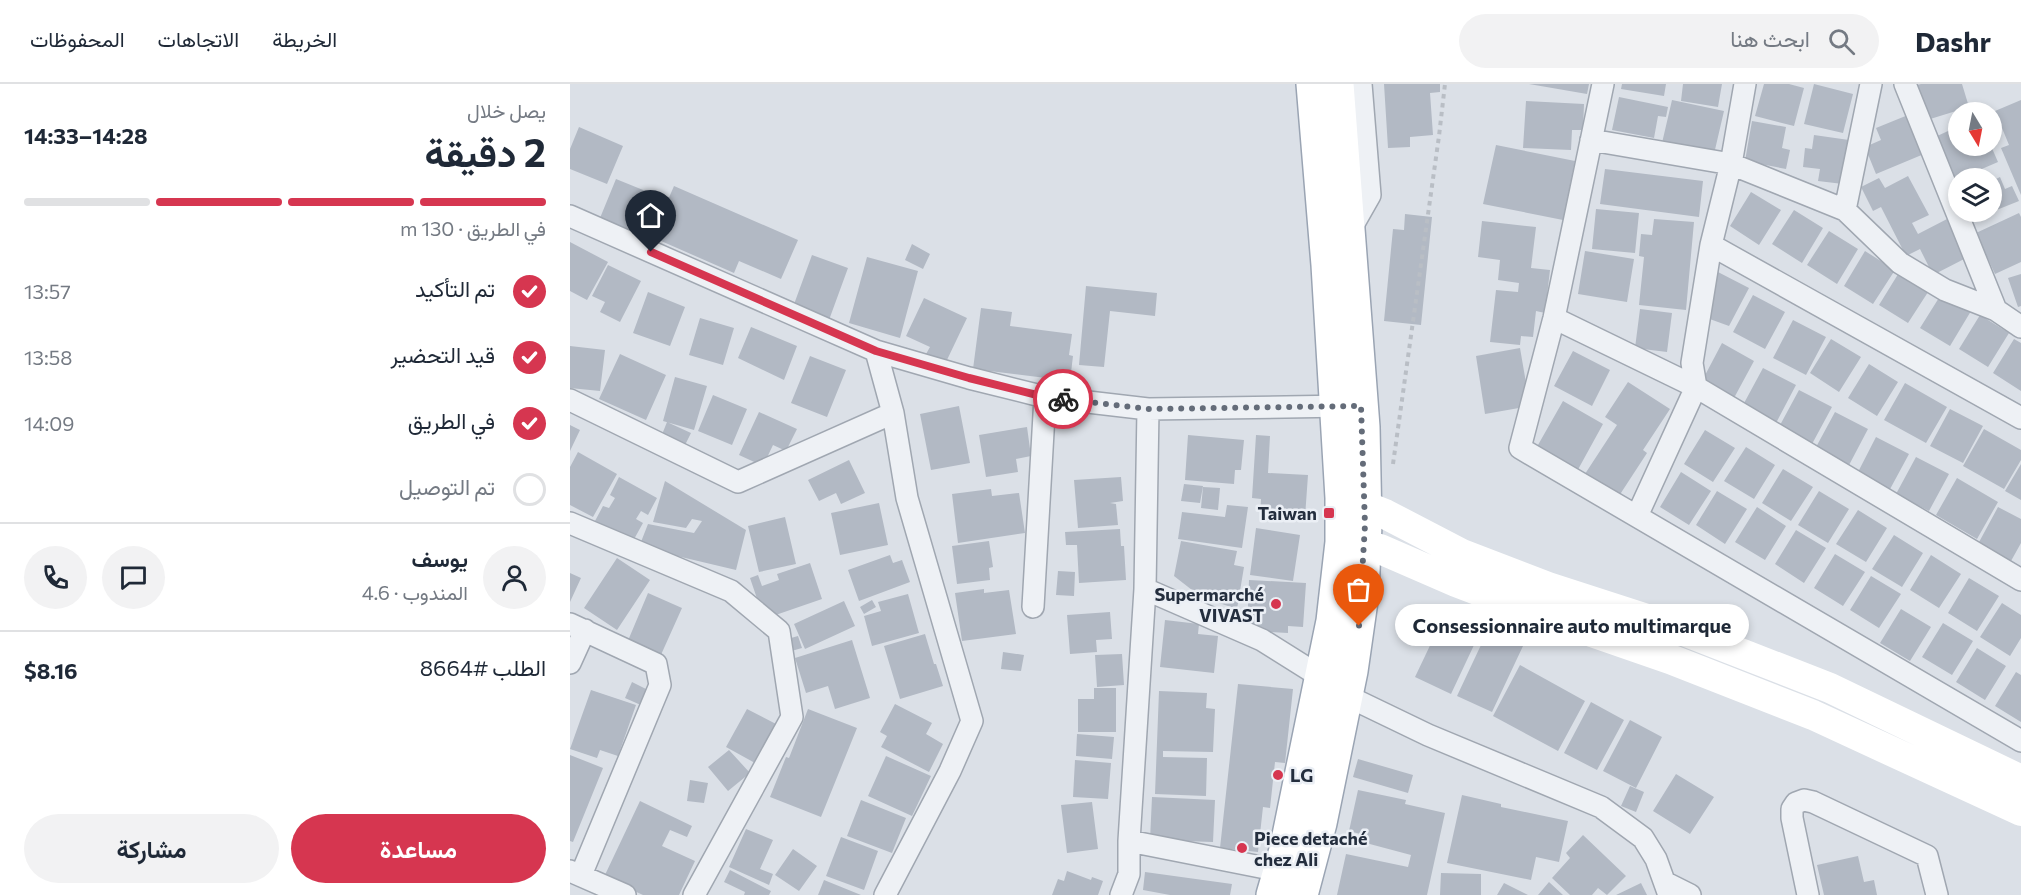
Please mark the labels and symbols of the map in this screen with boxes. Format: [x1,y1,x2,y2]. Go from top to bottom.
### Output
north arrow [1948,102,2002,156]
pin [625,190,676,252]
courier [1033,369,1093,429]
place label: Taiwan [1257,502,1317,524]
marker: Taiwan [1322,506,1336,520]
pin [1333,564,1384,626]
place label: Supermarché VIVAST [1154,583,1264,626]
marker: Supermarché VIVAST [1269,597,1283,611]
callout: Consessionnaire auto multimarque [1395,605,1749,647]
place label: LG [1290,764,1313,786]
marker: LG [1271,768,1285,782]
place label: Piece detaché chez Ali [1254,827,1367,870]
marker: Piece detaché chez Ali [1235,841,1249,855]

